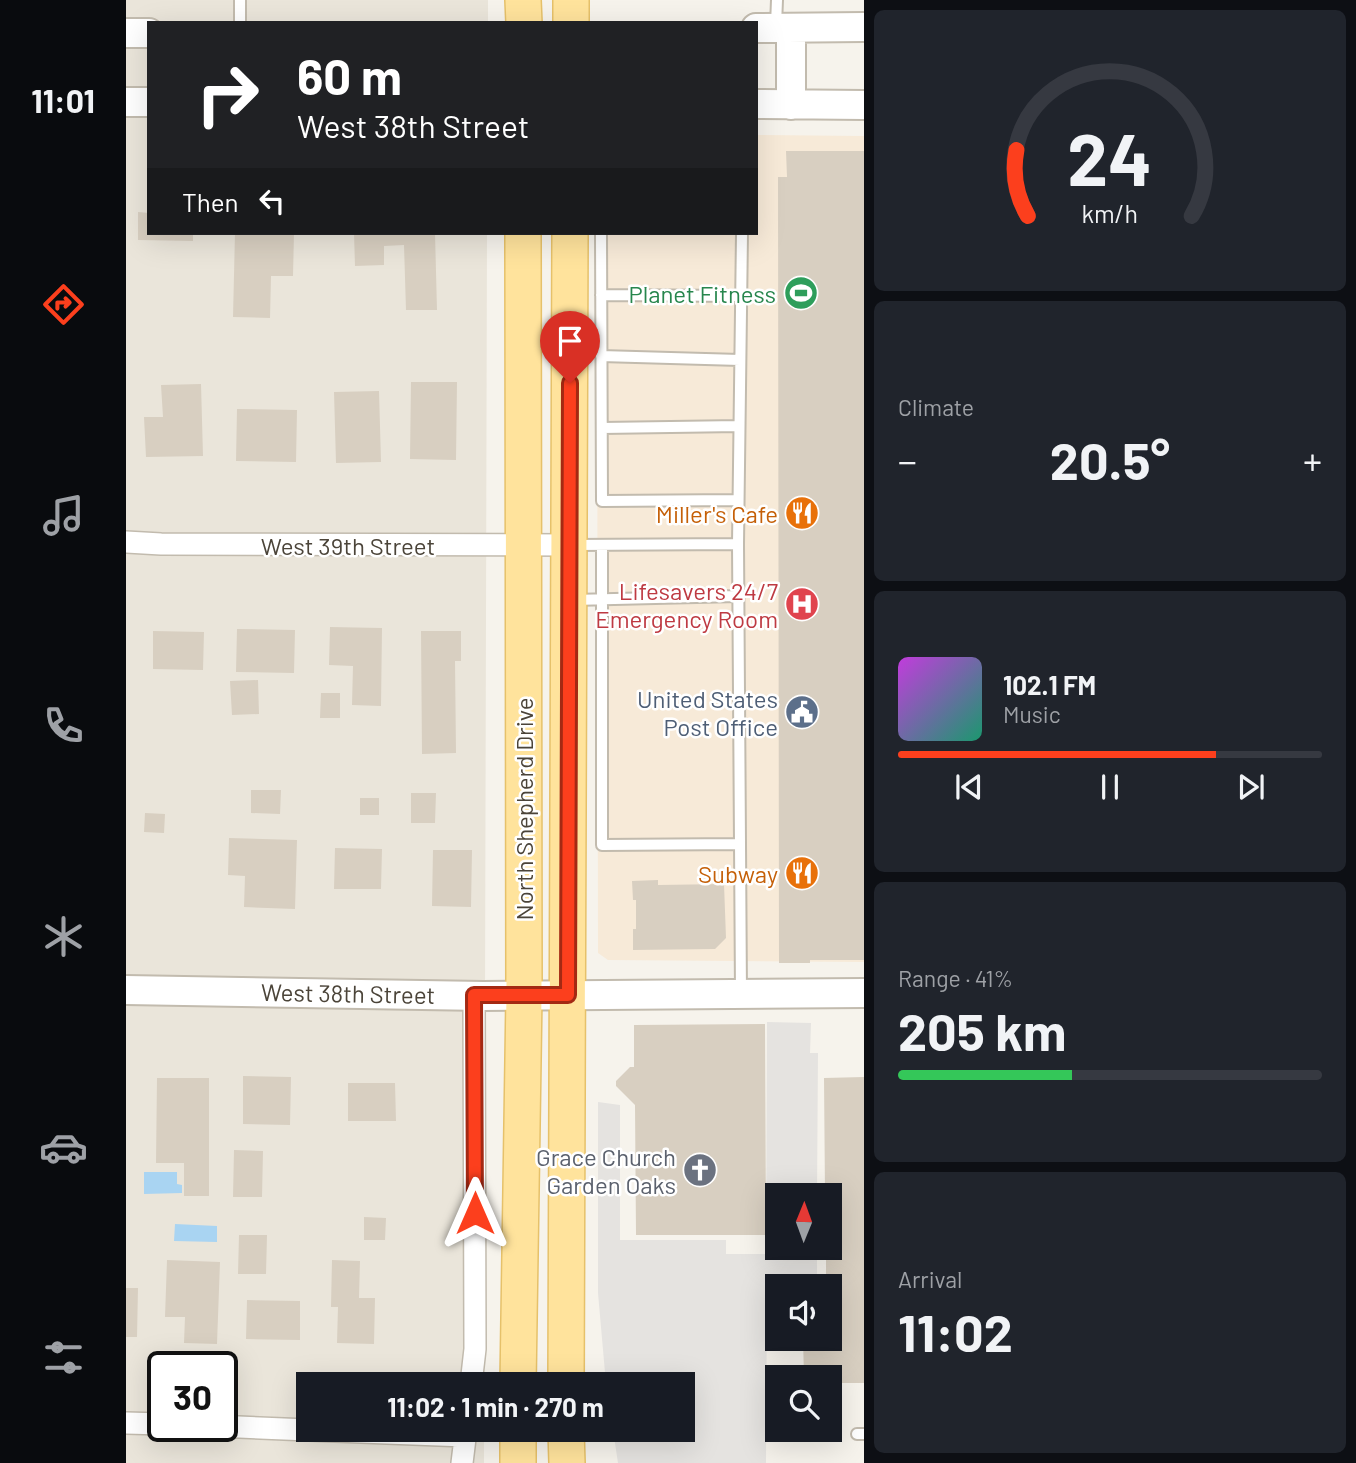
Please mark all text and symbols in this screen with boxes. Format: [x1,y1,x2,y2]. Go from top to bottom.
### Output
text: 60 m [297,46,402,105]
icon: right [182,49,273,140]
text: 11:01 [31,81,95,119]
text: West 38th Street [297,106,530,144]
text: 24 [1068,114,1152,202]
icon: left [253,182,291,220]
text: Then [182,186,239,217]
text: km/h [1082,198,1138,228]
sports icon: Planet Fitness [782,274,820,312]
place label: Planet Fitness [629,279,776,308]
icon: directions [39,280,88,329]
pin [540,311,600,383]
icon: arrive [551,322,589,360]
text: Climate [898,393,974,421]
text: 20.5° [1050,428,1170,490]
text: − [898,437,917,483]
text: + [1303,437,1322,483]
icon: music [39,491,88,540]
restaurant icon: Miller's Cafe [783,494,821,532]
place label: Miller's Cafe [656,499,778,528]
street label: West 39th Street [261,531,435,560]
place label: Lifesavers 24/7 Emergency Room [595,576,778,633]
hospital icon: Lifesavers 24/7 Emergency Room [783,585,821,623]
text: 102.1 FM [1003,669,1096,700]
place label: United States Post Office [637,684,778,741]
public building icon: United States Post Office [783,693,821,731]
street label: North Shepherd Drive [509,697,538,921]
text: Music [1003,700,1061,728]
icon: phone [39,701,88,750]
icon: previous [950,768,988,806]
icon: pause [1091,768,1129,806]
icon: next [1232,768,1270,806]
restaurant icon: Subway [783,854,821,892]
place label: Subway [698,859,778,888]
icon: climate [39,912,88,961]
text: Range · 41% [898,964,1013,992]
street label: West 38th Street [261,977,435,1009]
text: 205 km [898,999,1066,1061]
icon: car [39,1123,88,1172]
place label: Grace Church Garden Oaks [536,1142,676,1199]
church icon: Grace Church Garden Oaks [681,1151,719,1189]
position arrow [438,1176,512,1250]
north arrow [765,1183,842,1260]
map controls [765,1183,842,1442]
text: Arrival [898,1265,962,1293]
button: sound [765,1274,842,1351]
text: 11:02 [898,1300,1013,1362]
icon: filters [39,1333,88,1382]
speed limit sign: 30 [147,1351,238,1442]
button: search [765,1365,842,1442]
text: 11:02 · 1 min · 270 m [387,1391,604,1422]

